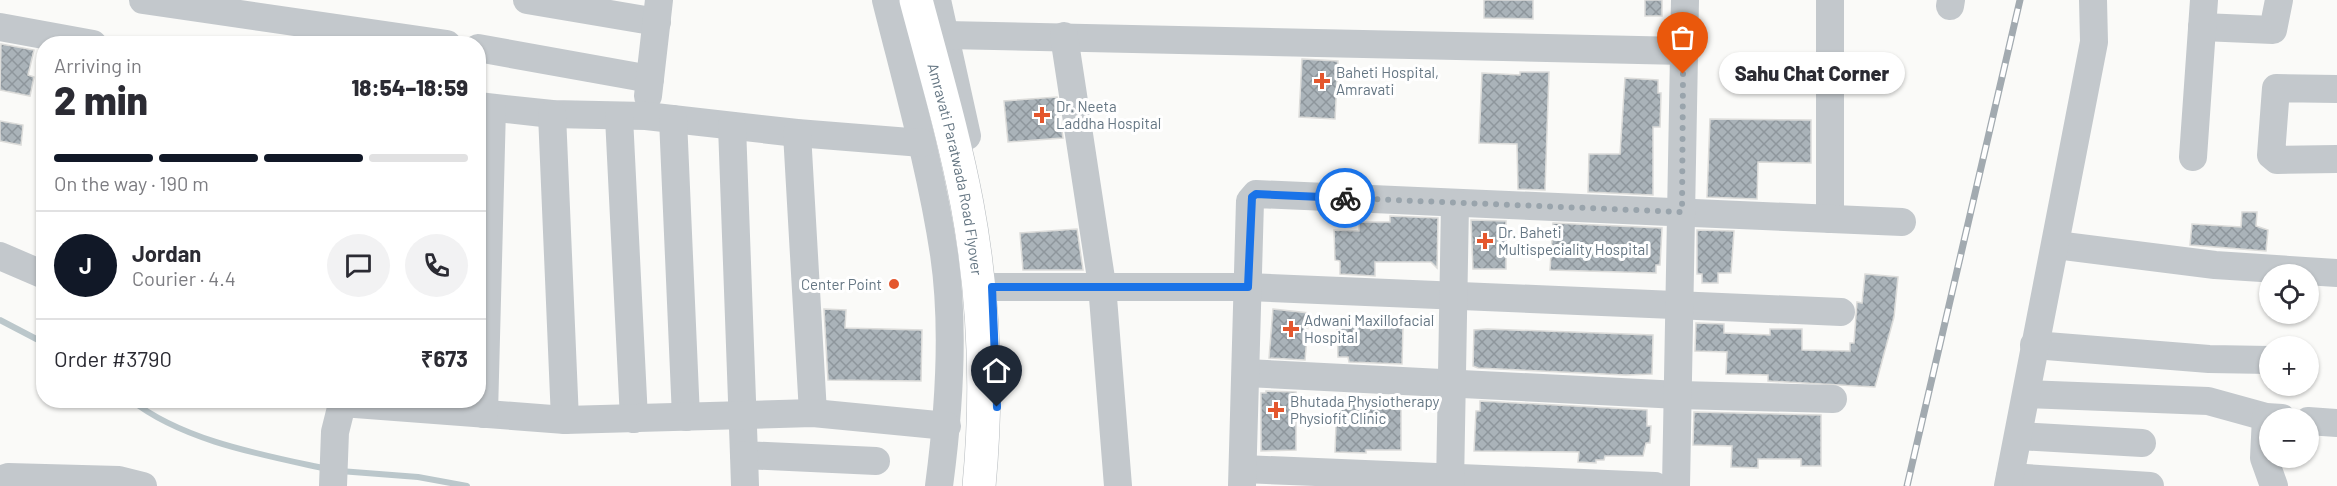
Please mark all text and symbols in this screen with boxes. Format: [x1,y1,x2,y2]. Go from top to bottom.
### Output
pin [1657,12,1708,74]
icon: bag [1666,21,1699,54]
text: Arriving in [54,53,142,77]
callout: Sahu Chat Corner [1719,53,1905,95]
street label: Amravati Paratwada Road Flyover [924,61,986,277]
text: Sahu Chat Corner [1735,61,1889,85]
place label: Baheti Hospital, Amravati [1336,63,1439,98]
marker: Baheti Hospital, Amravati [1313,72,1331,90]
text: 18:54–18:59 [352,74,468,100]
text: 2 min [54,76,148,123]
place label: Dr. Neeta Laddha Hospital [1056,97,1161,132]
marker: Dr. Neeta Laddha Hospital [1033,106,1051,124]
courier [1315,168,1375,228]
text: On the way · 190 m [54,171,209,195]
icon: bike [1329,182,1362,215]
place label: Dr. Baheti Multispeciality Hospital [1498,223,1649,258]
marker: Dr. Baheti Multispeciality Hospital [1476,232,1494,250]
button: chat [327,234,390,297]
button: phone [405,234,468,297]
text: Jordan [132,240,201,266]
text: J [79,252,92,278]
map controls [2259,264,2319,468]
button: locate [2259,264,2319,324]
text: Courier · 4.4 [132,266,236,290]
place label: Center Point [801,275,882,293]
marker: Center Point [887,277,901,291]
place label: Adwani Maxillofacial Hospital [1304,311,1434,346]
marker: Adwani Maxillofacial Hospital [1282,320,1300,338]
button: + [2259,336,2319,396]
text: Order #3790 [54,345,172,371]
text: ₹673 [421,345,468,371]
pin [971,345,1022,407]
icon: home [980,354,1013,387]
place label: Bhutada Physiotherapy Physiofit Clinic [1290,392,1440,427]
marker: Bhutada Physiotherapy Physiofit Clinic [1267,401,1285,419]
button: − [2259,408,2319,468]

